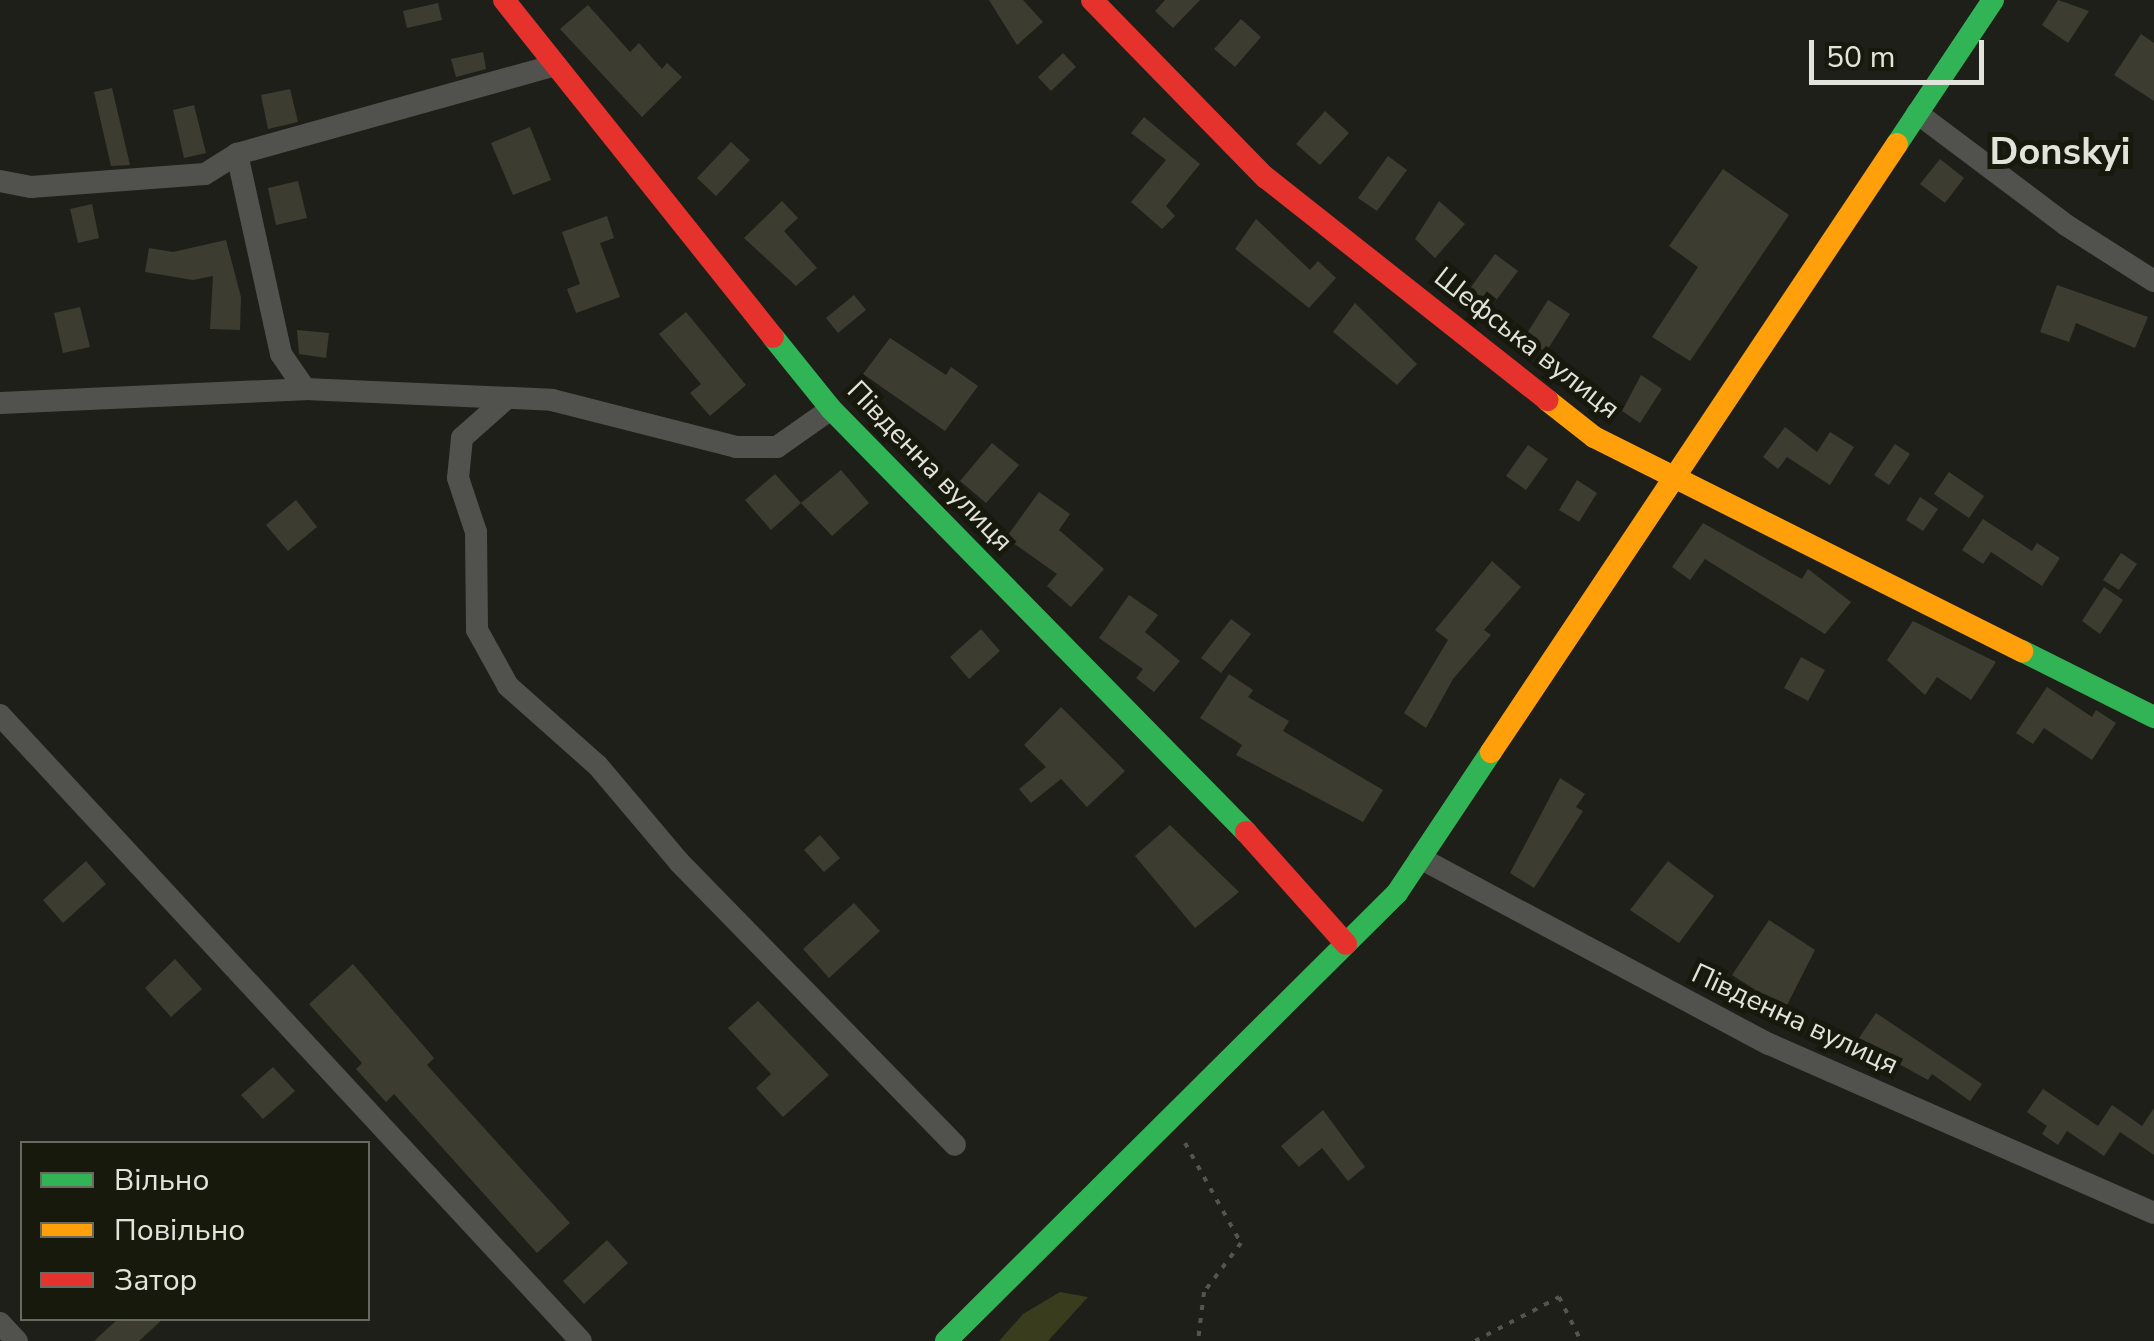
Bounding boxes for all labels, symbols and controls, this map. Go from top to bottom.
scale bar [1814,20,1989,82]
text: 50 m [1826,37,1895,78]
district label: Donskyi [1990,129,2130,175]
street label: Шефська вулиця [1428,260,1626,426]
street label: Південна вулиця [840,374,1020,558]
street label: Південна вулиця [1686,956,1904,1082]
legend [20,1141,370,1321]
text: Вільно [114,1160,209,1201]
text: Повільно [114,1210,245,1251]
text: Затор [114,1260,197,1301]

